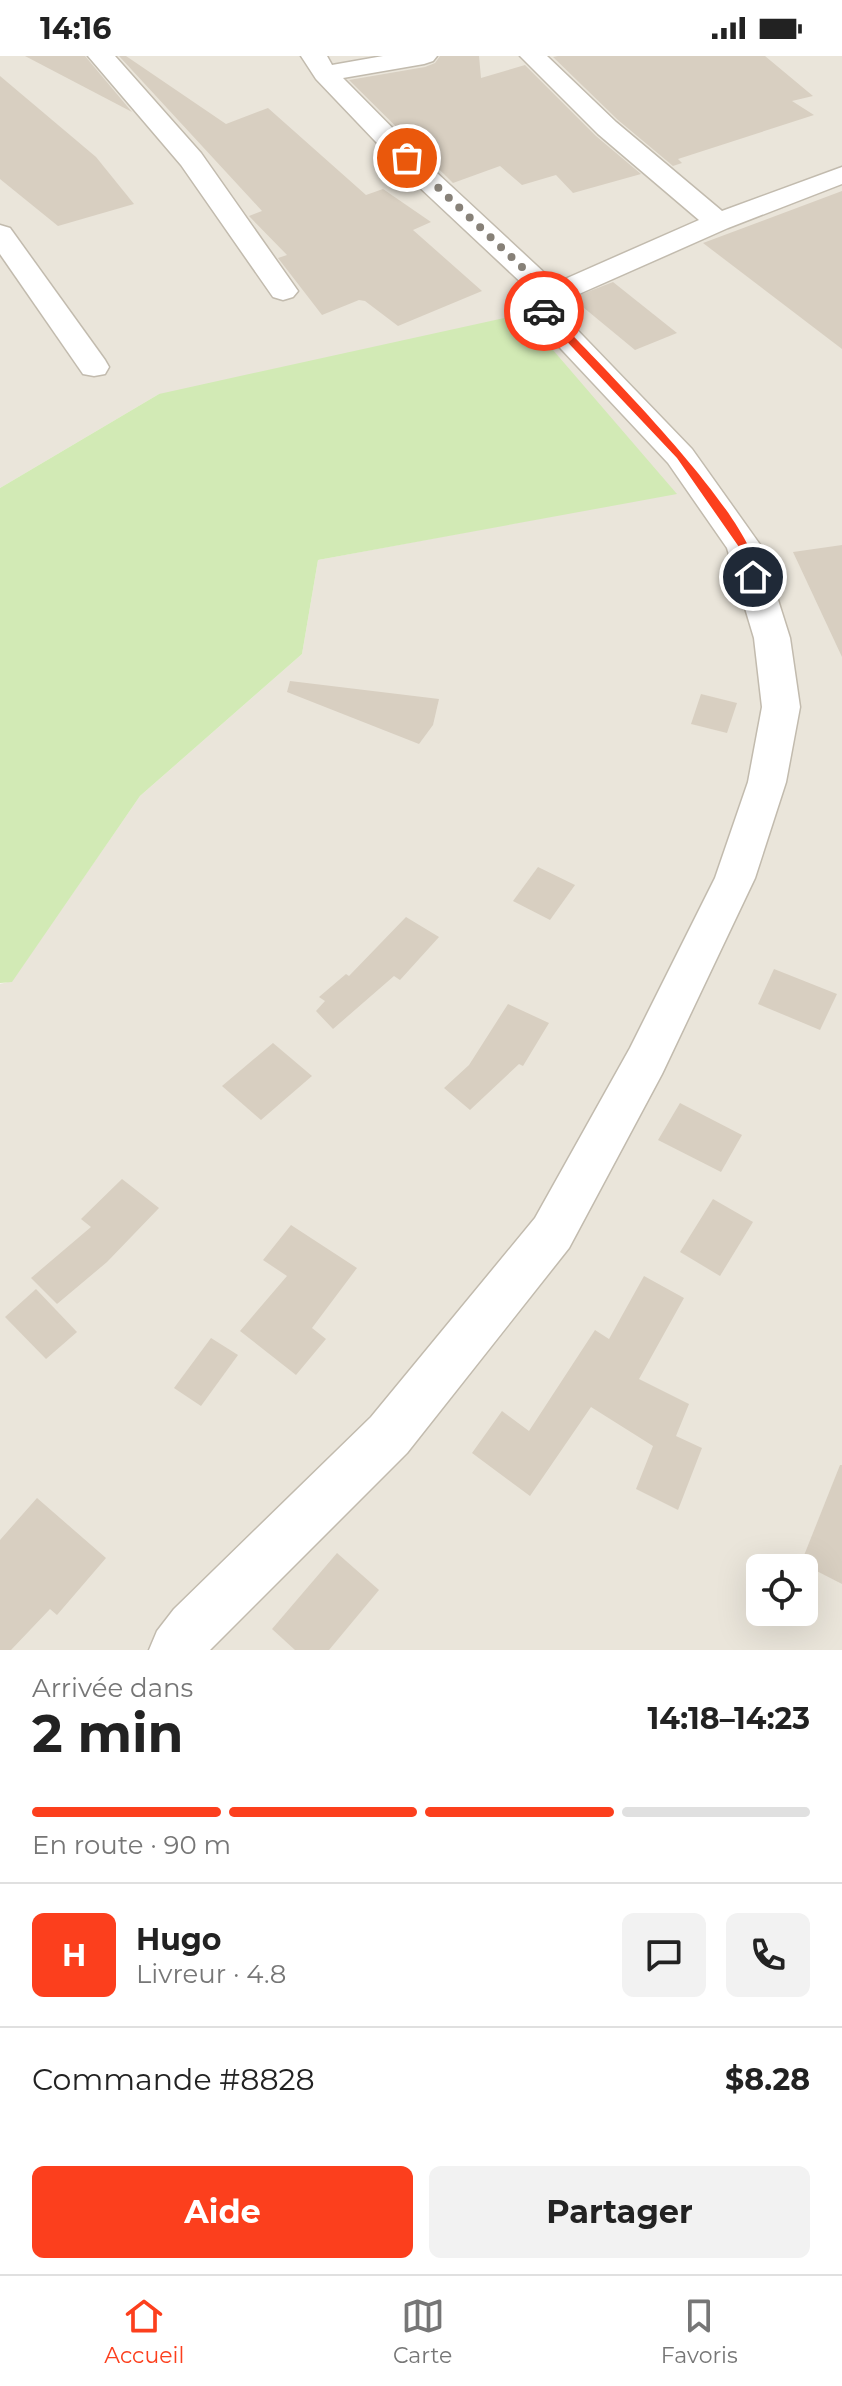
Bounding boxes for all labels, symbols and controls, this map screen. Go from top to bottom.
text: 14:16 [40,10,111,47]
pin [373,124,441,192]
icon: bag [385,136,429,180]
courier [504,271,584,351]
icon: car [522,289,566,333]
pin [719,543,787,611]
icon: home [731,555,775,599]
map controls [746,1554,818,1626]
button: locate [746,1554,818,1626]
text: Arrivée dans [32,1672,193,1704]
text: 14:18–14:23 [648,1700,810,1737]
text: 2 min [32,1702,184,1765]
text: En route · 90 m [32,1829,231,1861]
button: chat [622,1913,706,1997]
button: phone [726,1913,810,1997]
text: Hugo [136,1921,222,1958]
text: H [62,1937,86,1974]
text: Livreur · 4.8 [136,1958,286,1990]
text: Commande #8828 [32,2061,315,2098]
text: $8.28 [725,2061,810,2098]
button: Aide [32,2166,413,2258]
button: Partager [429,2166,810,2258]
tab: Accueil [104,2294,184,2369]
tab: Carte [393,2294,452,2369]
tab: Favoris [661,2294,738,2369]

